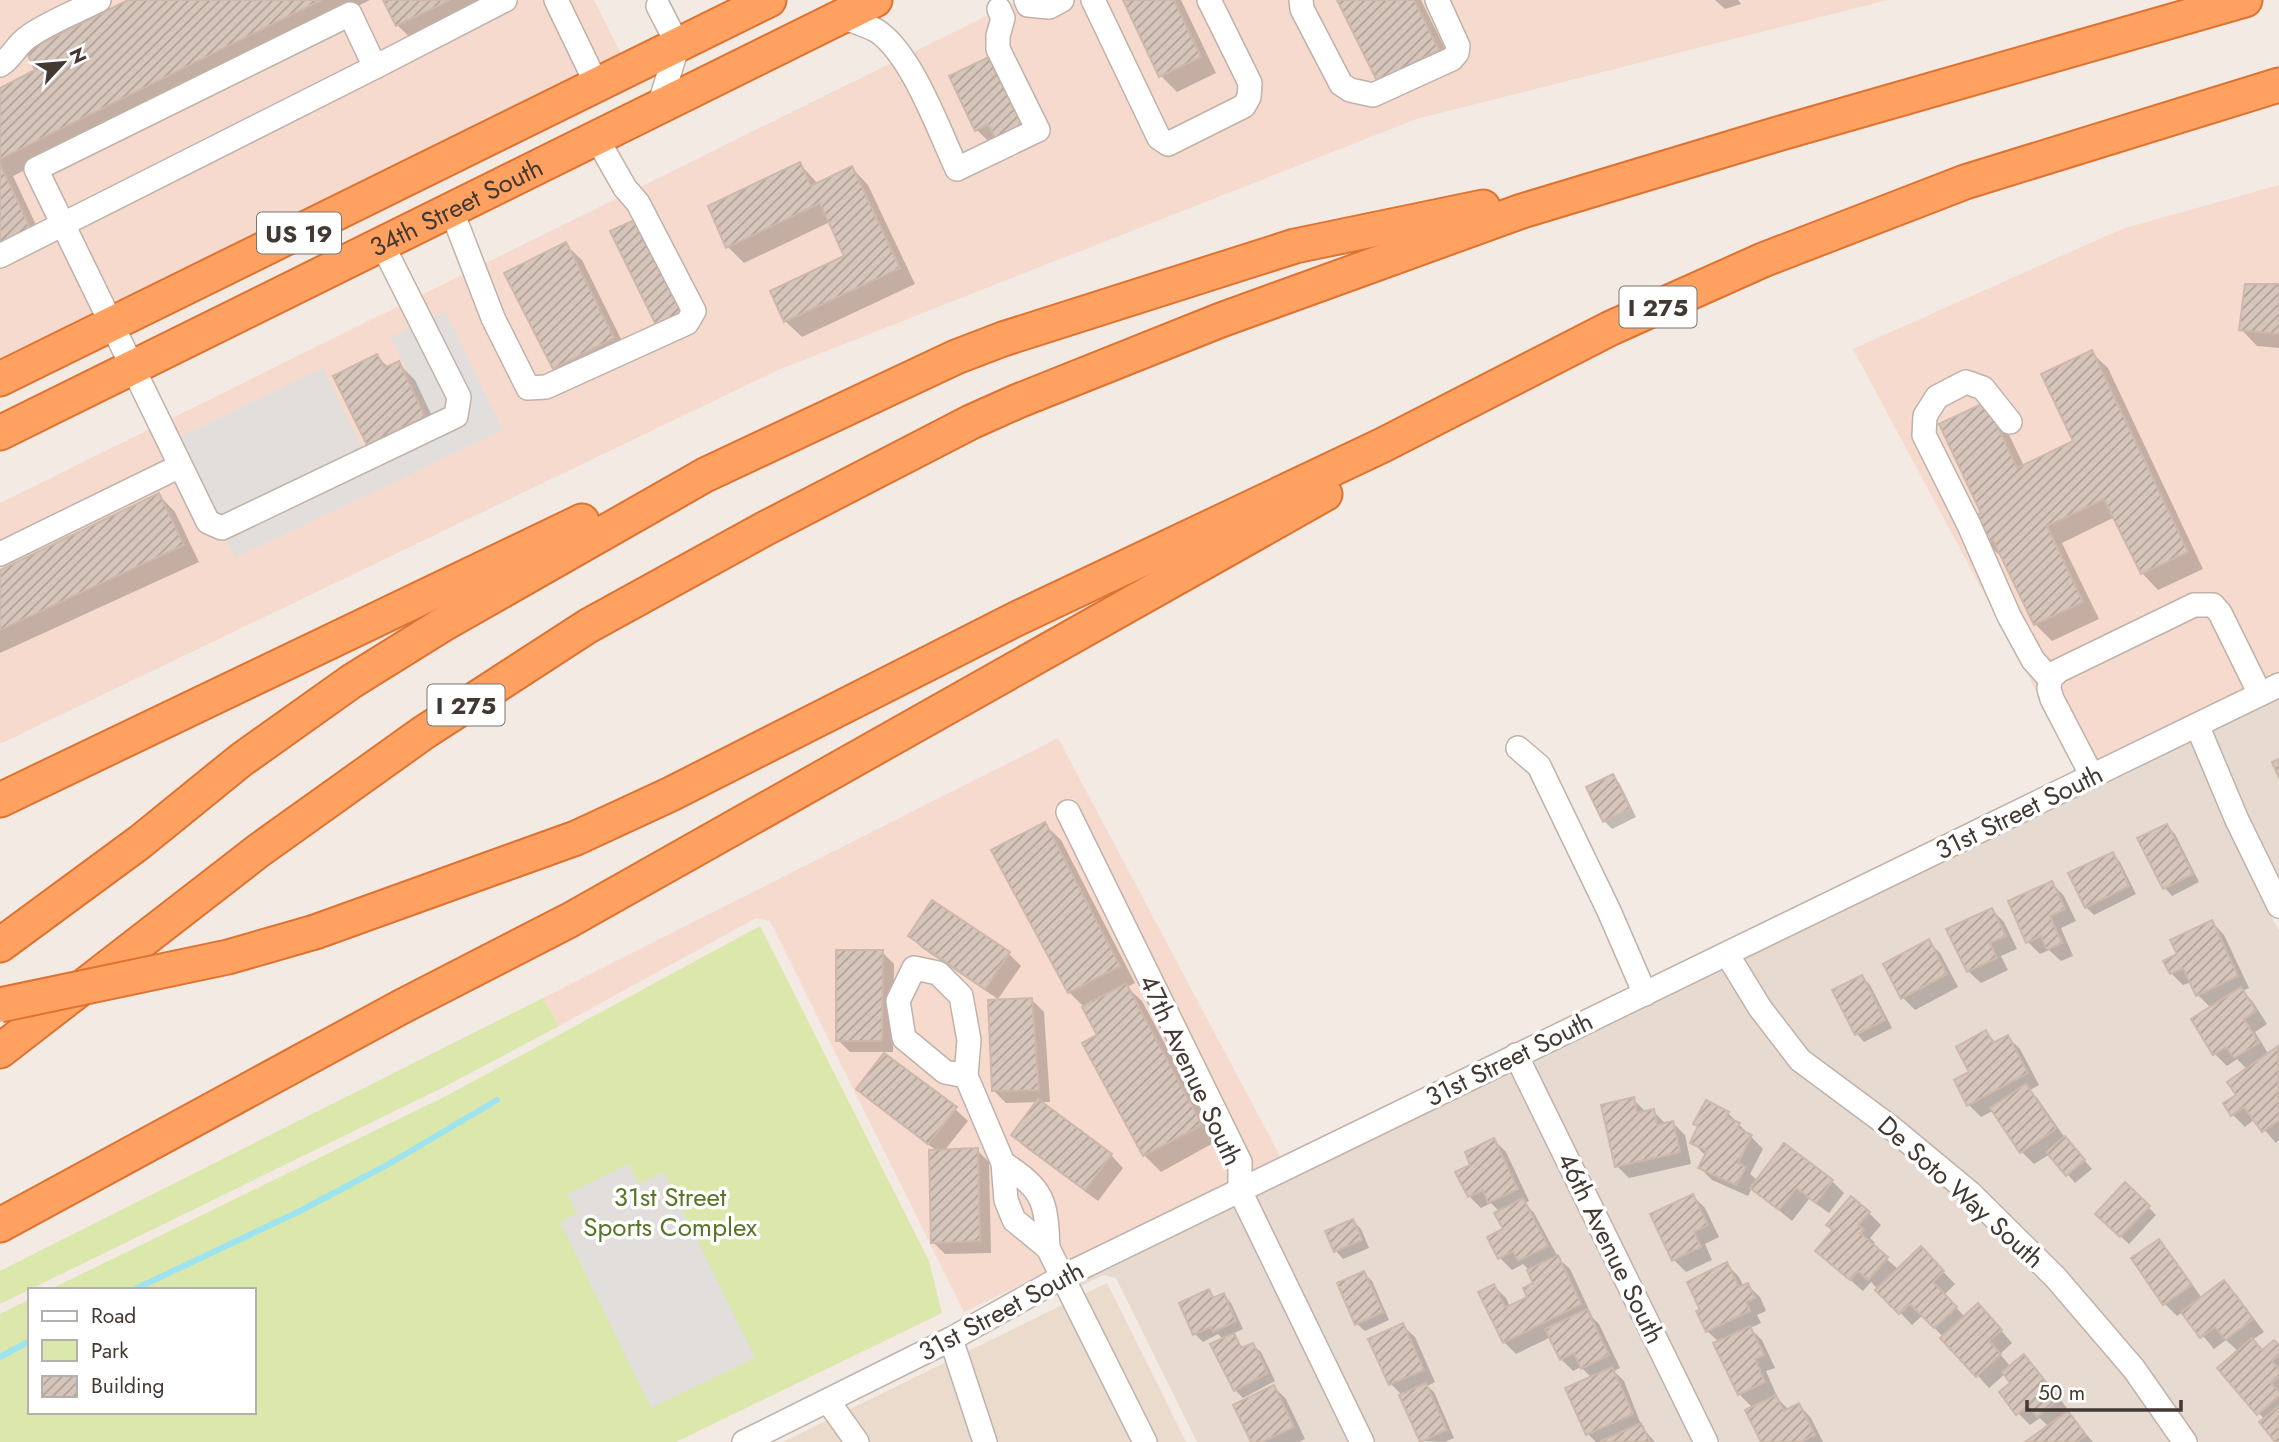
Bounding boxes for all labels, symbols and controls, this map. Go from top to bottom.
north arrow [28,28,98,98]
text: N [62,43,93,68]
street label: 34th Street South [363,148,549,266]
road number: US 19 [257,212,341,254]
road number: I 275 [1620,286,1696,328]
road number: I 275 [428,684,504,726]
street label: 31st Street South [1929,755,2109,869]
street label: 47th Avenue South [1130,968,1252,1172]
street label: 31st Street South [1419,1002,1599,1116]
street label: De Soto Way South [1869,1107,2053,1277]
street label: 46th Avenue South [1548,1146,1674,1350]
park label: 31st Street Sports Complex [583,1178,757,1246]
street label: 31st Street South [912,1251,1090,1371]
legend [28,1288,256,1414]
text: Road [91,1301,136,1331]
text: Park [91,1336,129,1366]
scale bar [2027,1368,2181,1412]
text: Building [91,1371,164,1401]
text: 50 m [2038,1378,2085,1408]

